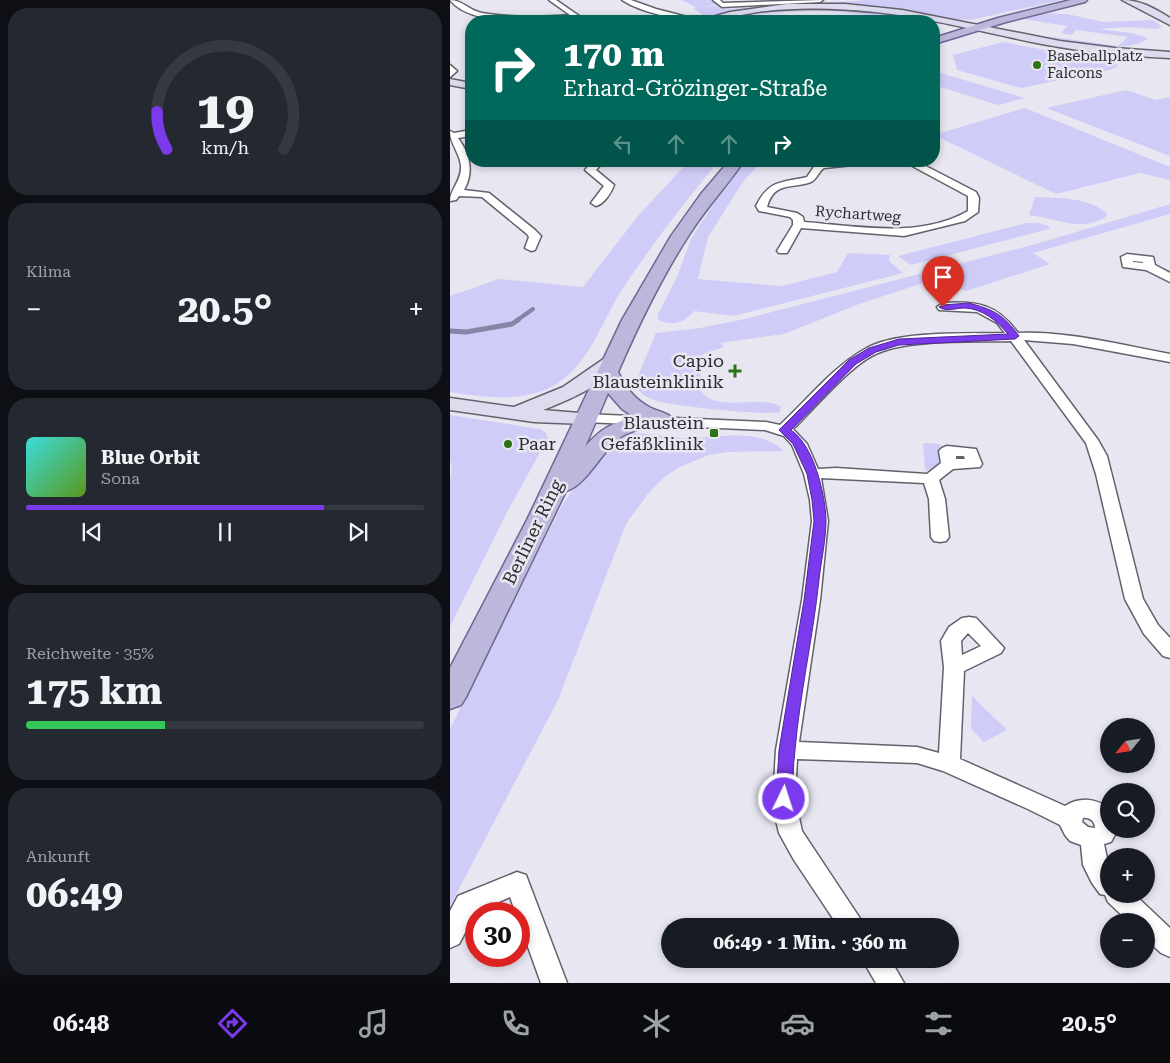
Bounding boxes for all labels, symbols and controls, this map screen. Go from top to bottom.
text: 170 m [563,34,664,75]
icon: right [480,35,545,100]
place label: Baseballplatz Falcons [1047,47,1142,82]
marker: Baseballplatz Falcons [1031,59,1043,71]
text: Erhard-Grözinger-Straße [563,76,827,101]
text: 19 [196,80,254,141]
icon: left [609,130,637,158]
icon: ahead [662,130,690,158]
icon: ahead [715,130,743,158]
icon: right [768,130,796,158]
text: km/h [201,137,249,158]
street label: Rychartweg [815,202,902,226]
pin [922,256,964,307]
text: Klima [26,262,71,281]
icon: arrive [929,263,957,291]
text: 20.5° [178,287,272,331]
text: − [26,293,42,326]
text: + [408,293,424,326]
place label: Capio Blausteinklinik [592,350,724,392]
marker: Capio Blausteinklinik [728,364,742,378]
place label: Blaustein Gefäßklinik [601,412,704,454]
marker: Blaustein Gefäßklinik [708,427,720,439]
place label: Paar [518,433,556,454]
marker: Paar [502,438,514,450]
text: Blue Orbit [101,446,200,469]
text: Sona [101,469,140,488]
street label: Berliner Ring [498,475,567,588]
icon: previous [78,518,106,546]
icon: pause [211,518,239,546]
icon: next [344,518,372,546]
text: Reichweite · 35% [26,644,154,663]
text: 175 km [26,669,162,713]
north arrow [1100,718,1155,772]
map controls [1100,718,1155,968]
position arrow [757,772,809,824]
button: search [1100,783,1155,838]
text: Ankunft [26,847,90,866]
button: + [1100,848,1155,903]
text: 06:49 [26,872,123,916]
speed limit sign: 30 [465,902,530,967]
button: − [1100,913,1155,968]
text: 06:49 · 1 Min. · 360 m [713,931,907,954]
icon: directions [215,1006,250,1041]
icon: music [356,1006,391,1041]
icon: phone [498,1006,533,1041]
icon: climate [639,1006,674,1041]
icon: car [780,1006,815,1041]
icon: filters [921,1006,956,1041]
text: 06:48 [53,1011,109,1036]
text: 20.5° [1062,1011,1117,1036]

